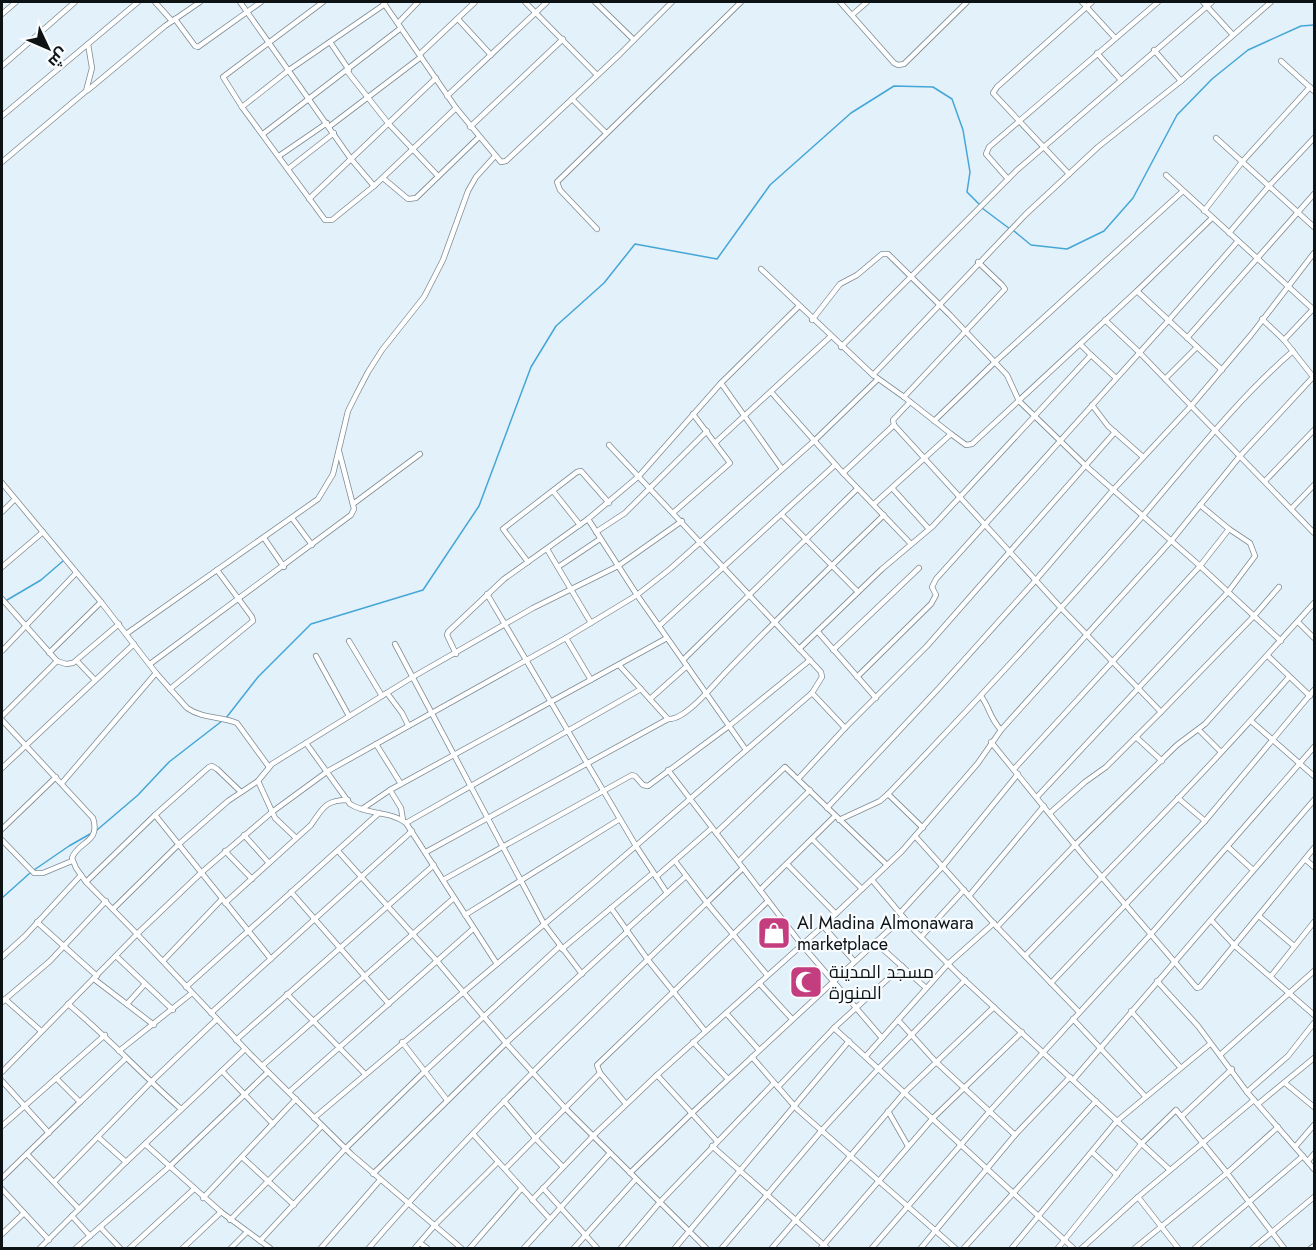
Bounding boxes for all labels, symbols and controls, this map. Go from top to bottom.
north arrow [18,18,78,78]
text: ش [43,43,74,73]
place label: Al Madina Almonawara marketplace [797,910,974,957]
shop icon: Al Madina Almonawara marketplace [756,915,792,951]
place label: مسجد المدينة المنورة [829,959,934,1006]
mosque icon: مسجد المدينة المنورة [788,964,824,1000]

